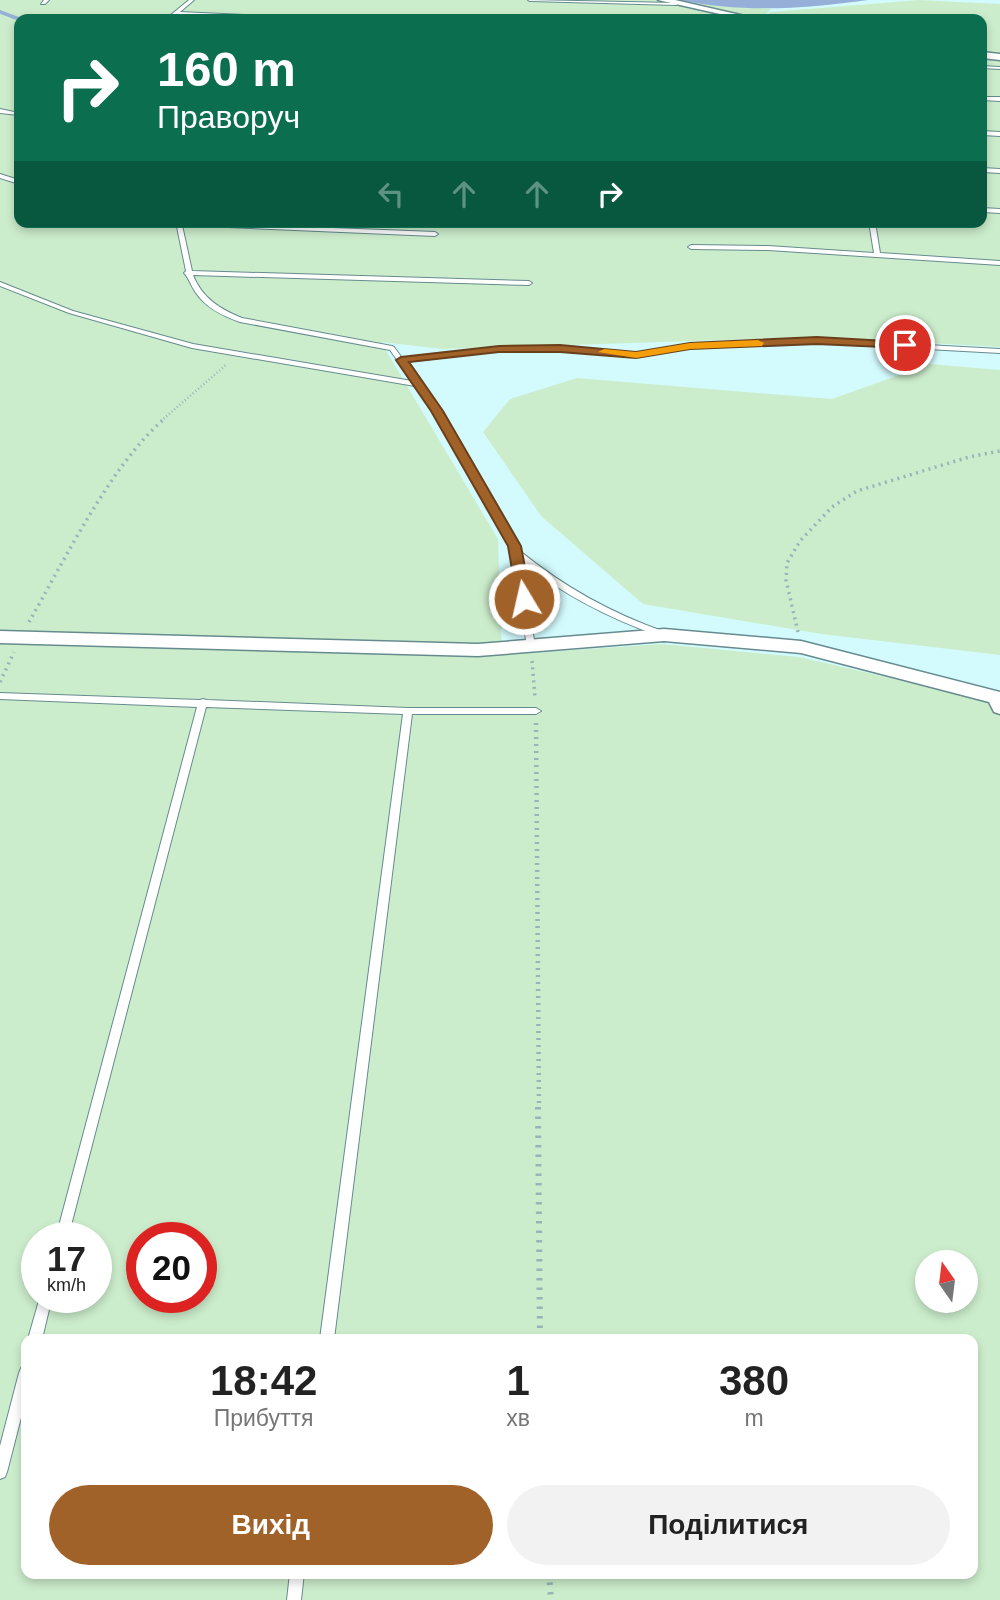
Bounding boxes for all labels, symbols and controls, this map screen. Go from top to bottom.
icon: right [42,42,133,133]
text: 160 m [157,42,296,96]
text: Праворуч [157,99,300,135]
icon: left [372,175,410,213]
icon: ahead [445,175,483,213]
icon: ahead [518,175,556,213]
icon: right [591,175,629,213]
pin [875,315,935,375]
icon: arrive [886,326,924,364]
position arrow [487,562,561,636]
speed limit sign: 20 [126,1222,217,1313]
text: 17 [47,1239,86,1278]
north arrow [915,1250,978,1312]
map controls [915,1250,978,1313]
text: km/h [47,1275,86,1295]
text: 18:42 [210,1357,317,1404]
text: 1 [506,1357,530,1404]
text: 380 [719,1357,789,1404]
text: Прибуття [214,1405,314,1431]
text: хв [506,1405,530,1431]
text: m [744,1405,764,1431]
button: Вихід [49,1485,493,1565]
button: Поділитися [507,1485,950,1565]

